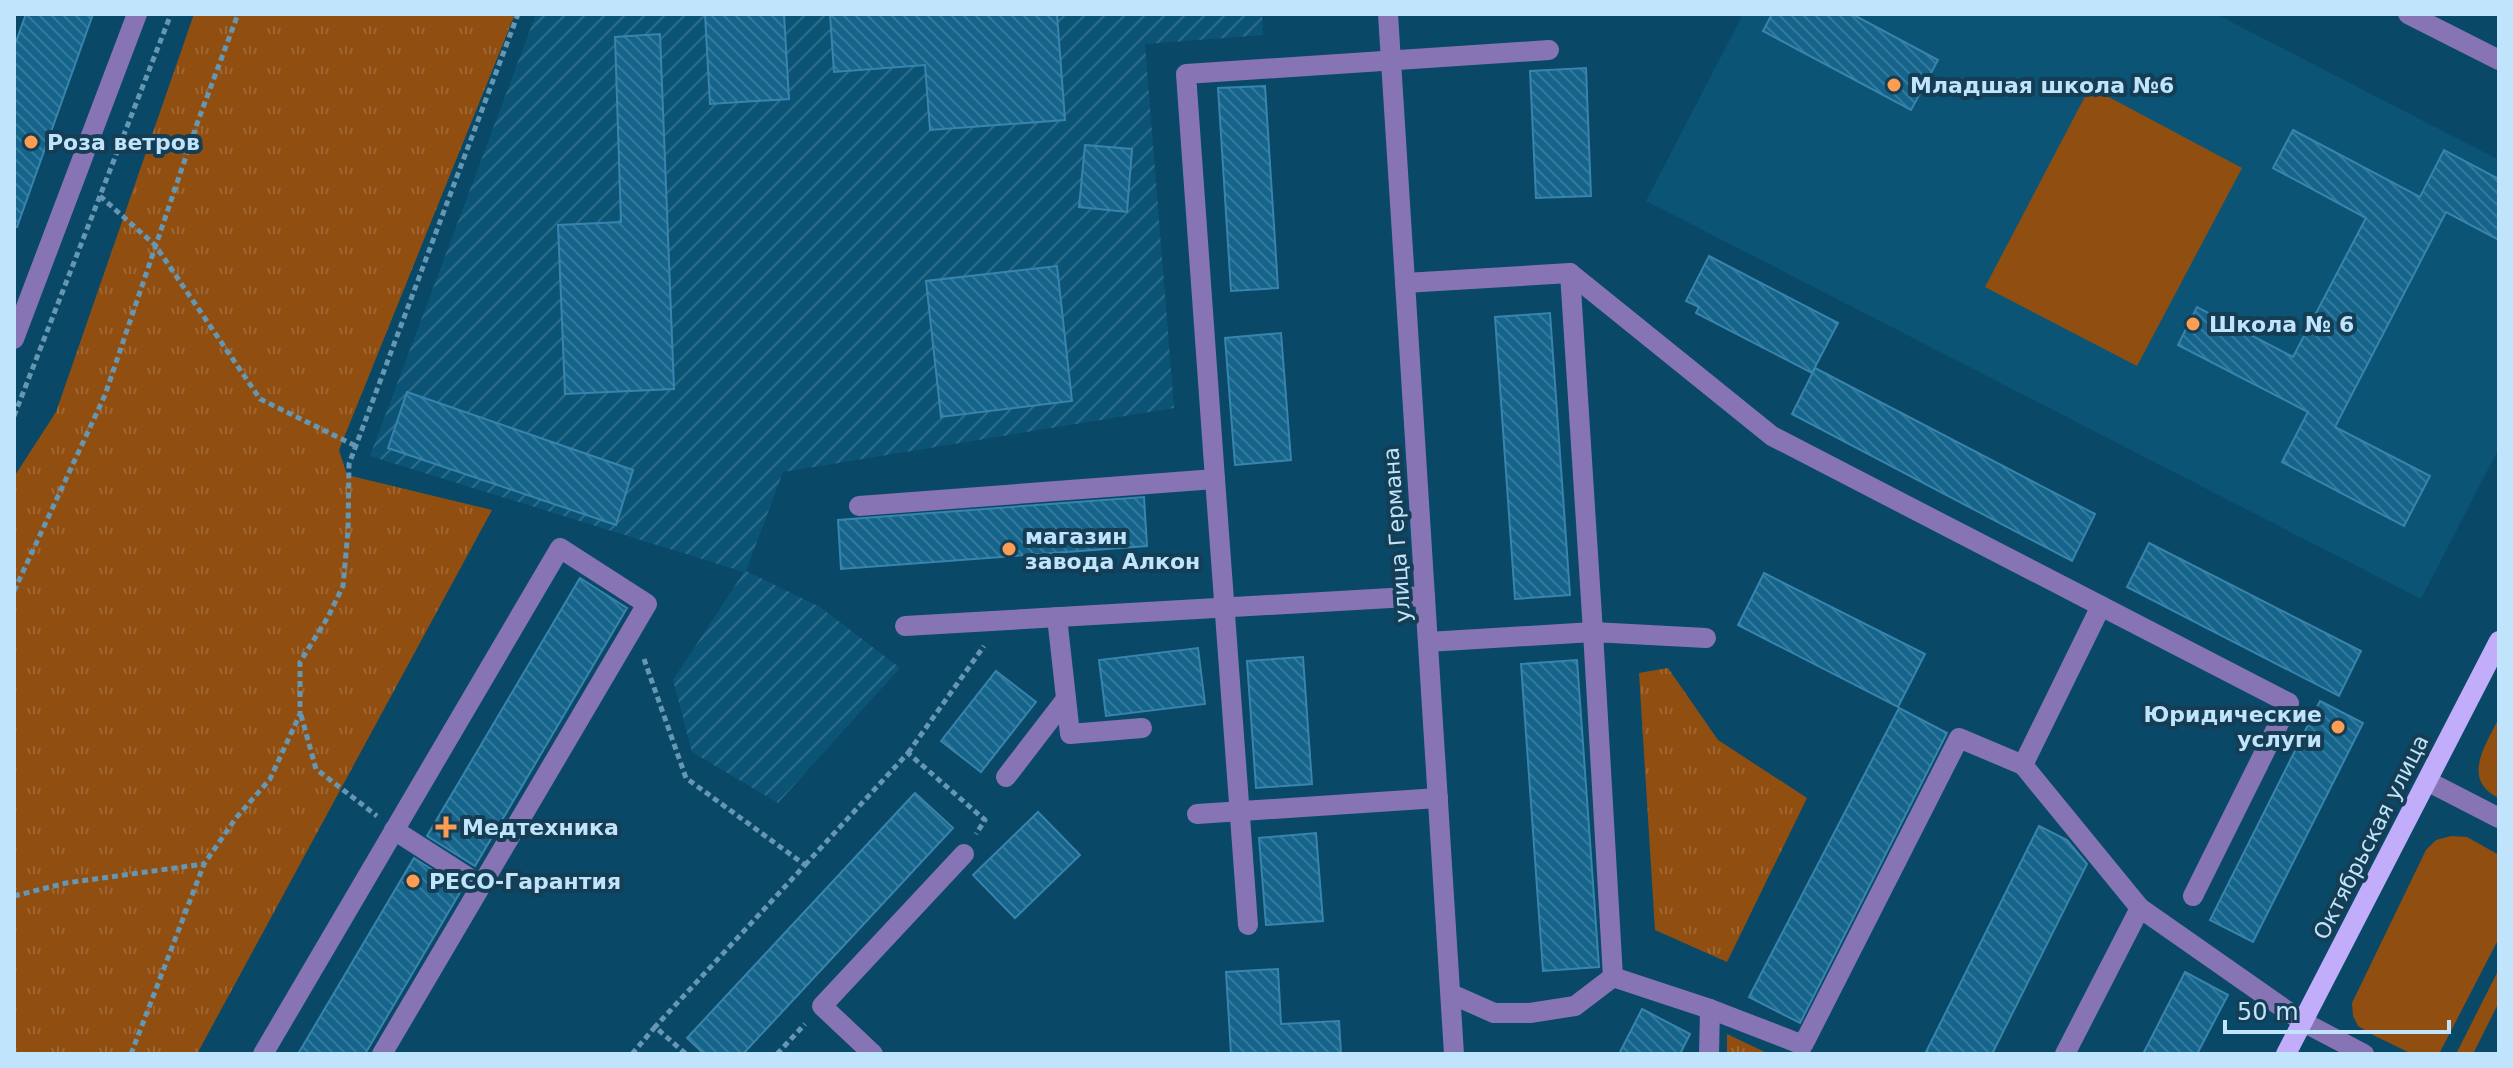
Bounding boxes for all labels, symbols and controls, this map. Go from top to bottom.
place label: Младшая школа №6 [1910,73,2174,98]
marker: Младшая школа №6 [1885,76,1903,94]
place label: Роза ветров [47,130,200,155]
marker: Роза ветров [22,133,40,151]
place label: Школа № 6 [2209,312,2354,337]
marker: Школа № 6 [2184,315,2202,333]
street label: улица Германа [1378,446,1416,624]
place label: магазин завода Алкон [1025,524,1200,574]
marker: магазин завода Алкон [1000,540,1018,558]
place label: Юридические услуги [2143,702,2322,752]
marker: Юридические услуги [2329,718,2347,736]
street label: Октябрьская улица [2309,731,2433,943]
place label: Медтехника [462,815,619,840]
marker: Медтехника [437,818,455,836]
place label: РЕСО-Гарантия [429,869,621,894]
marker: РЕСО-Гарантия [404,872,422,890]
scale bar [2225,984,2449,1034]
text: 50 m [2237,998,2299,1026]

